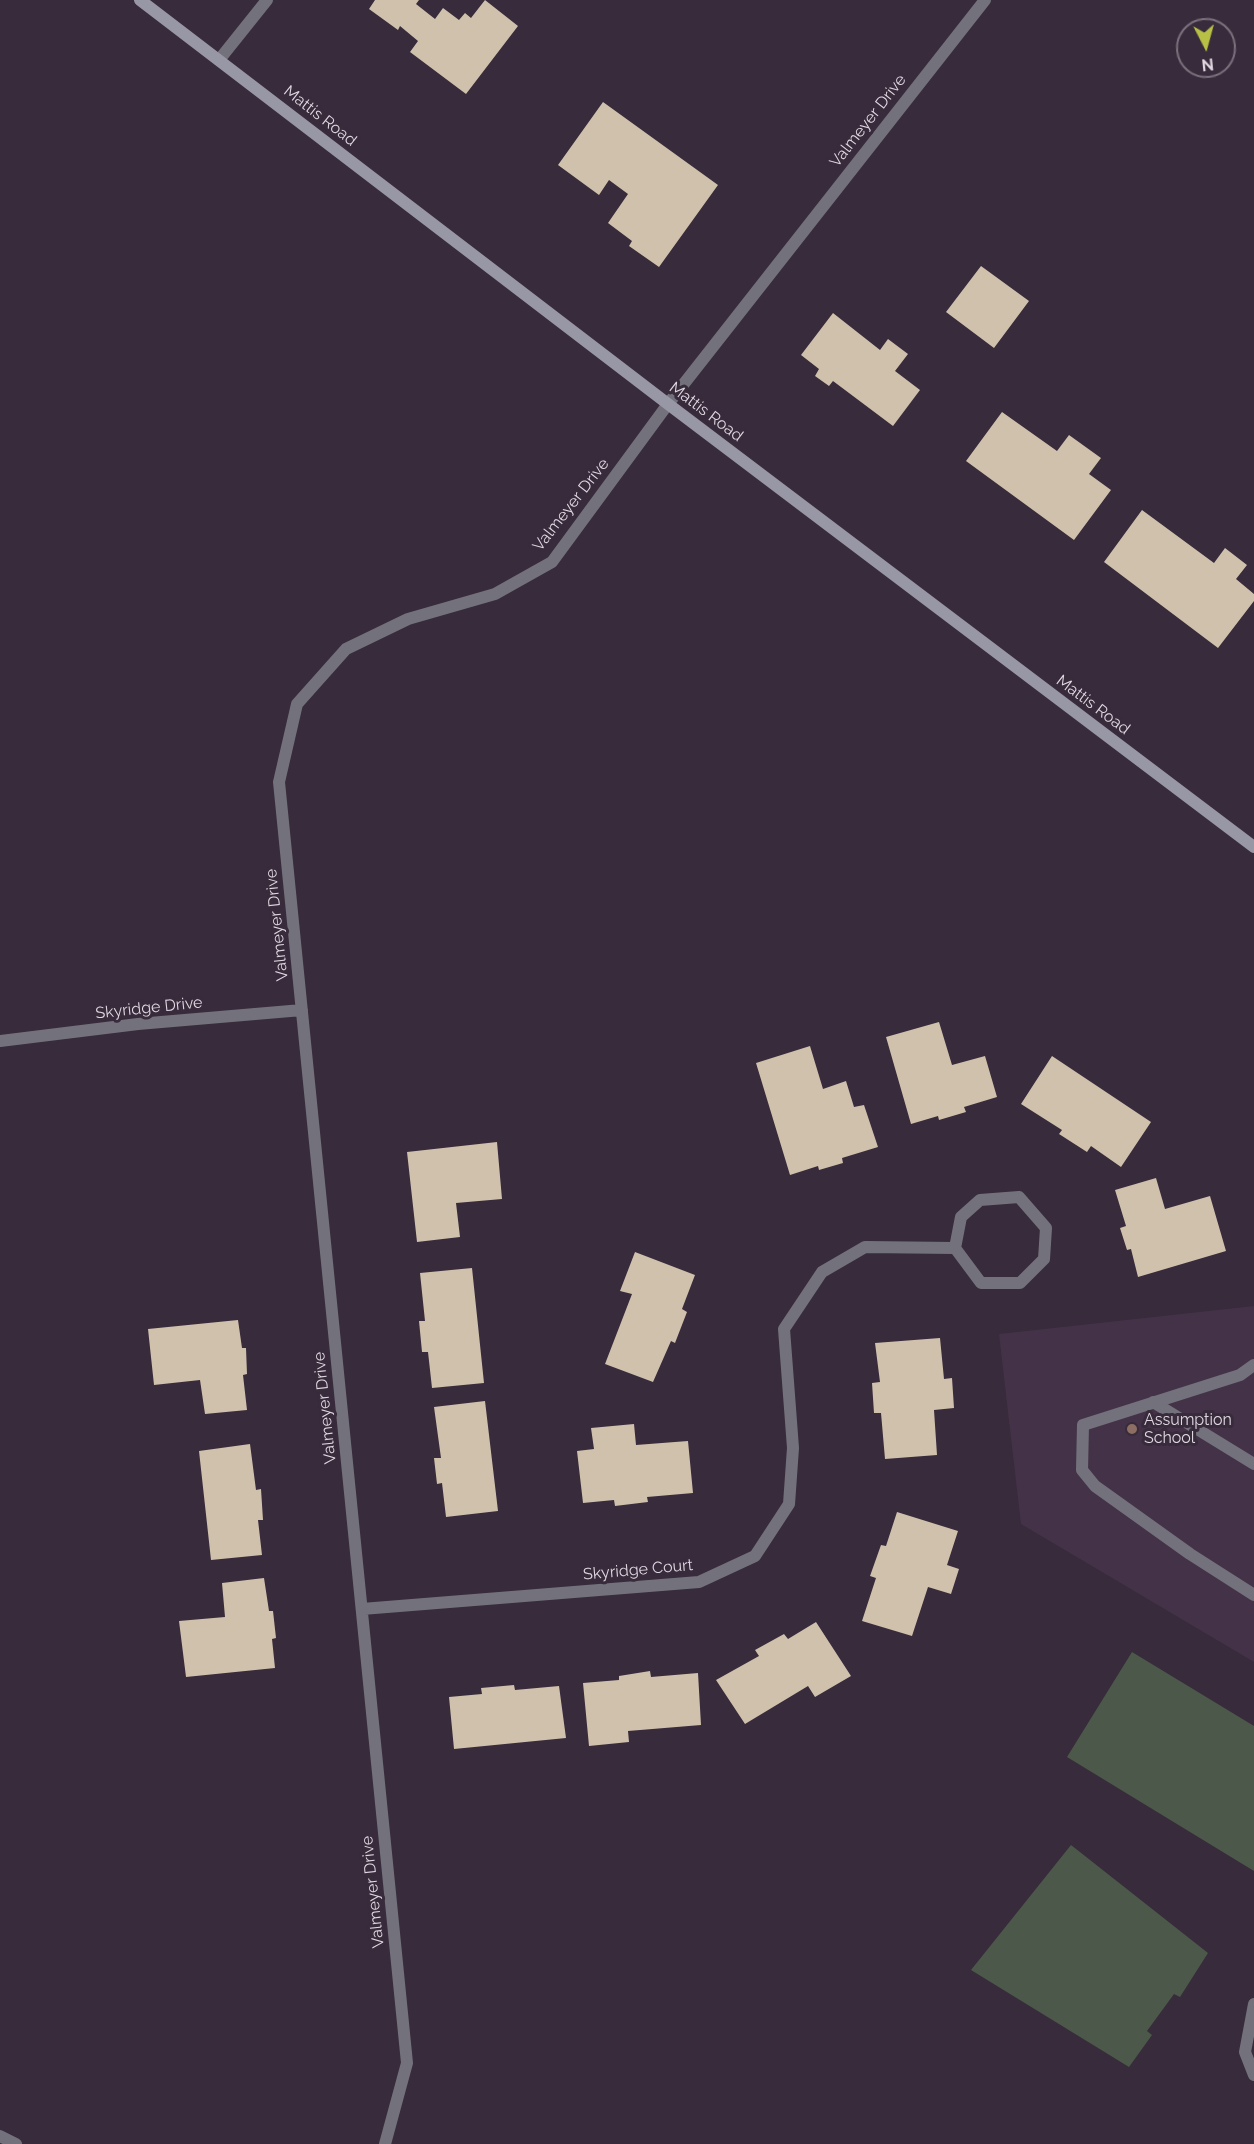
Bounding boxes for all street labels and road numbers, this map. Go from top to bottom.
street label: Valmeyer Drive [826,71,910,171]
street label: Mattis Road [280,82,360,150]
street label: Mattis Road [665,378,747,446]
street label: Valmeyer Drive [529,455,613,555]
street label: Mattis Road [1052,671,1134,739]
street label: Valmeyer Drive [262,868,292,982]
street label: Skyridge Drive [95,993,203,1023]
street label: Valmeyer Drive [310,1351,340,1465]
street label: Skyridge Court [582,1556,694,1584]
street label: Valmeyer Drive [358,1835,388,1949]

